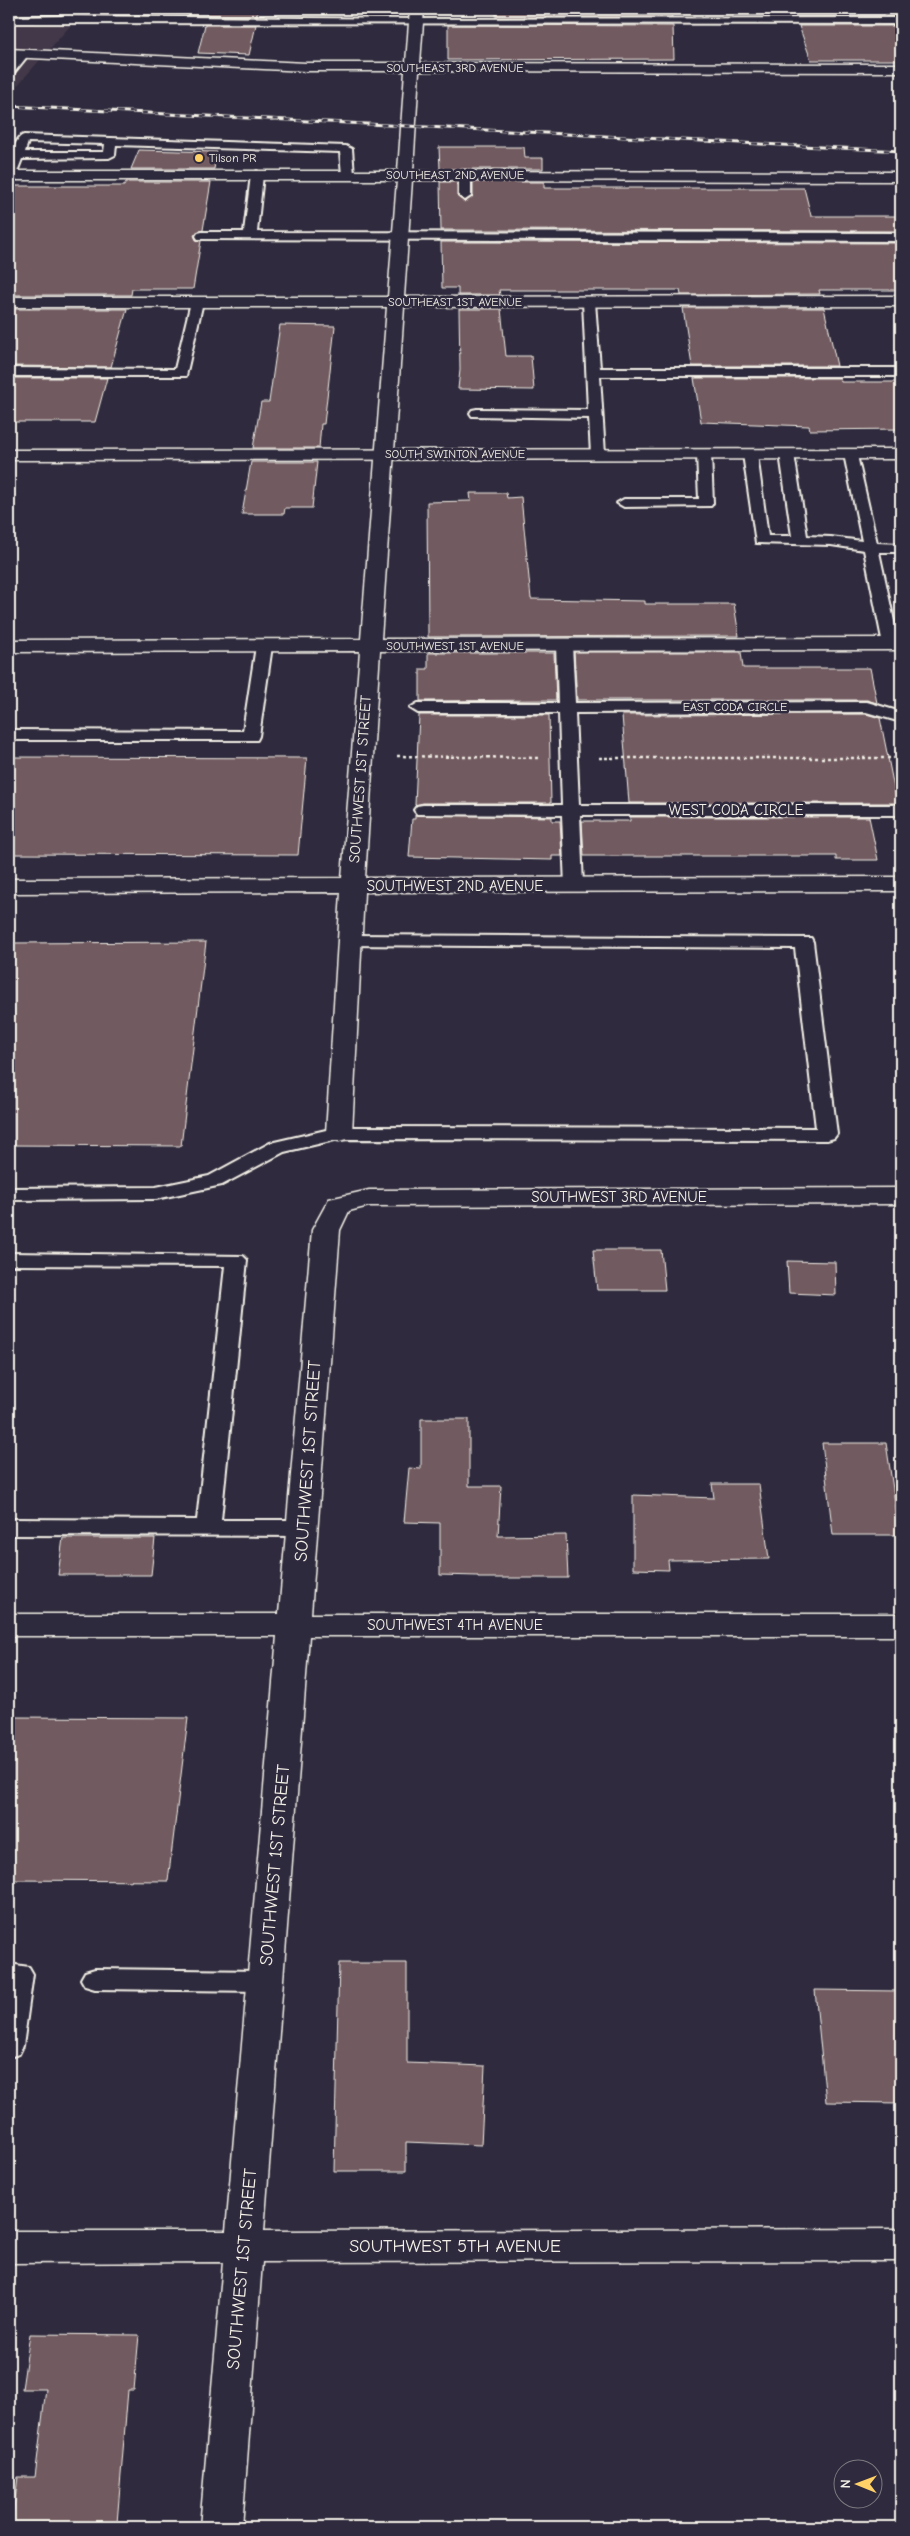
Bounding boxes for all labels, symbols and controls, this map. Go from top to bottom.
street label: SOUTHEAST 3RD AVENUE [386,61,524,75]
place label: Tilson PR [209,151,256,165]
marker: Tilson PR [193,152,205,164]
street label: SOUTHEAST 2ND AVENUE [386,168,524,182]
street label: SOUTHEAST 1ST AVENUE [388,295,522,309]
street label: SOUTH SWINTON AVENUE [385,447,525,461]
street label: SOUTHWEST 1ST AVENUE [386,639,524,653]
street label: SOUTHWEST 1ST STREET [345,694,375,864]
street label: EAST CODA CIRCLE [683,700,787,714]
street label: WEST CODA CIRCLE [669,801,803,819]
street label: SOUTHWEST 2ND AVENUE [367,877,543,895]
street label: SOUTHWEST 3RD AVENUE [531,1188,707,1206]
street label: SOUTHWEST 1ST STREET [290,1359,326,1562]
street label: SOUTHWEST 4TH AVENUE [367,1616,543,1634]
street label: SOUTHWEST 1ST STREET [256,1763,294,1966]
street label: SOUTHWEST 1ST STREET [223,2167,261,2370]
street label: SOUTHWEST 5TH AVENUE [349,2236,561,2257]
north arrow [832,2458,882,2508]
text: N [837,2479,854,2488]

